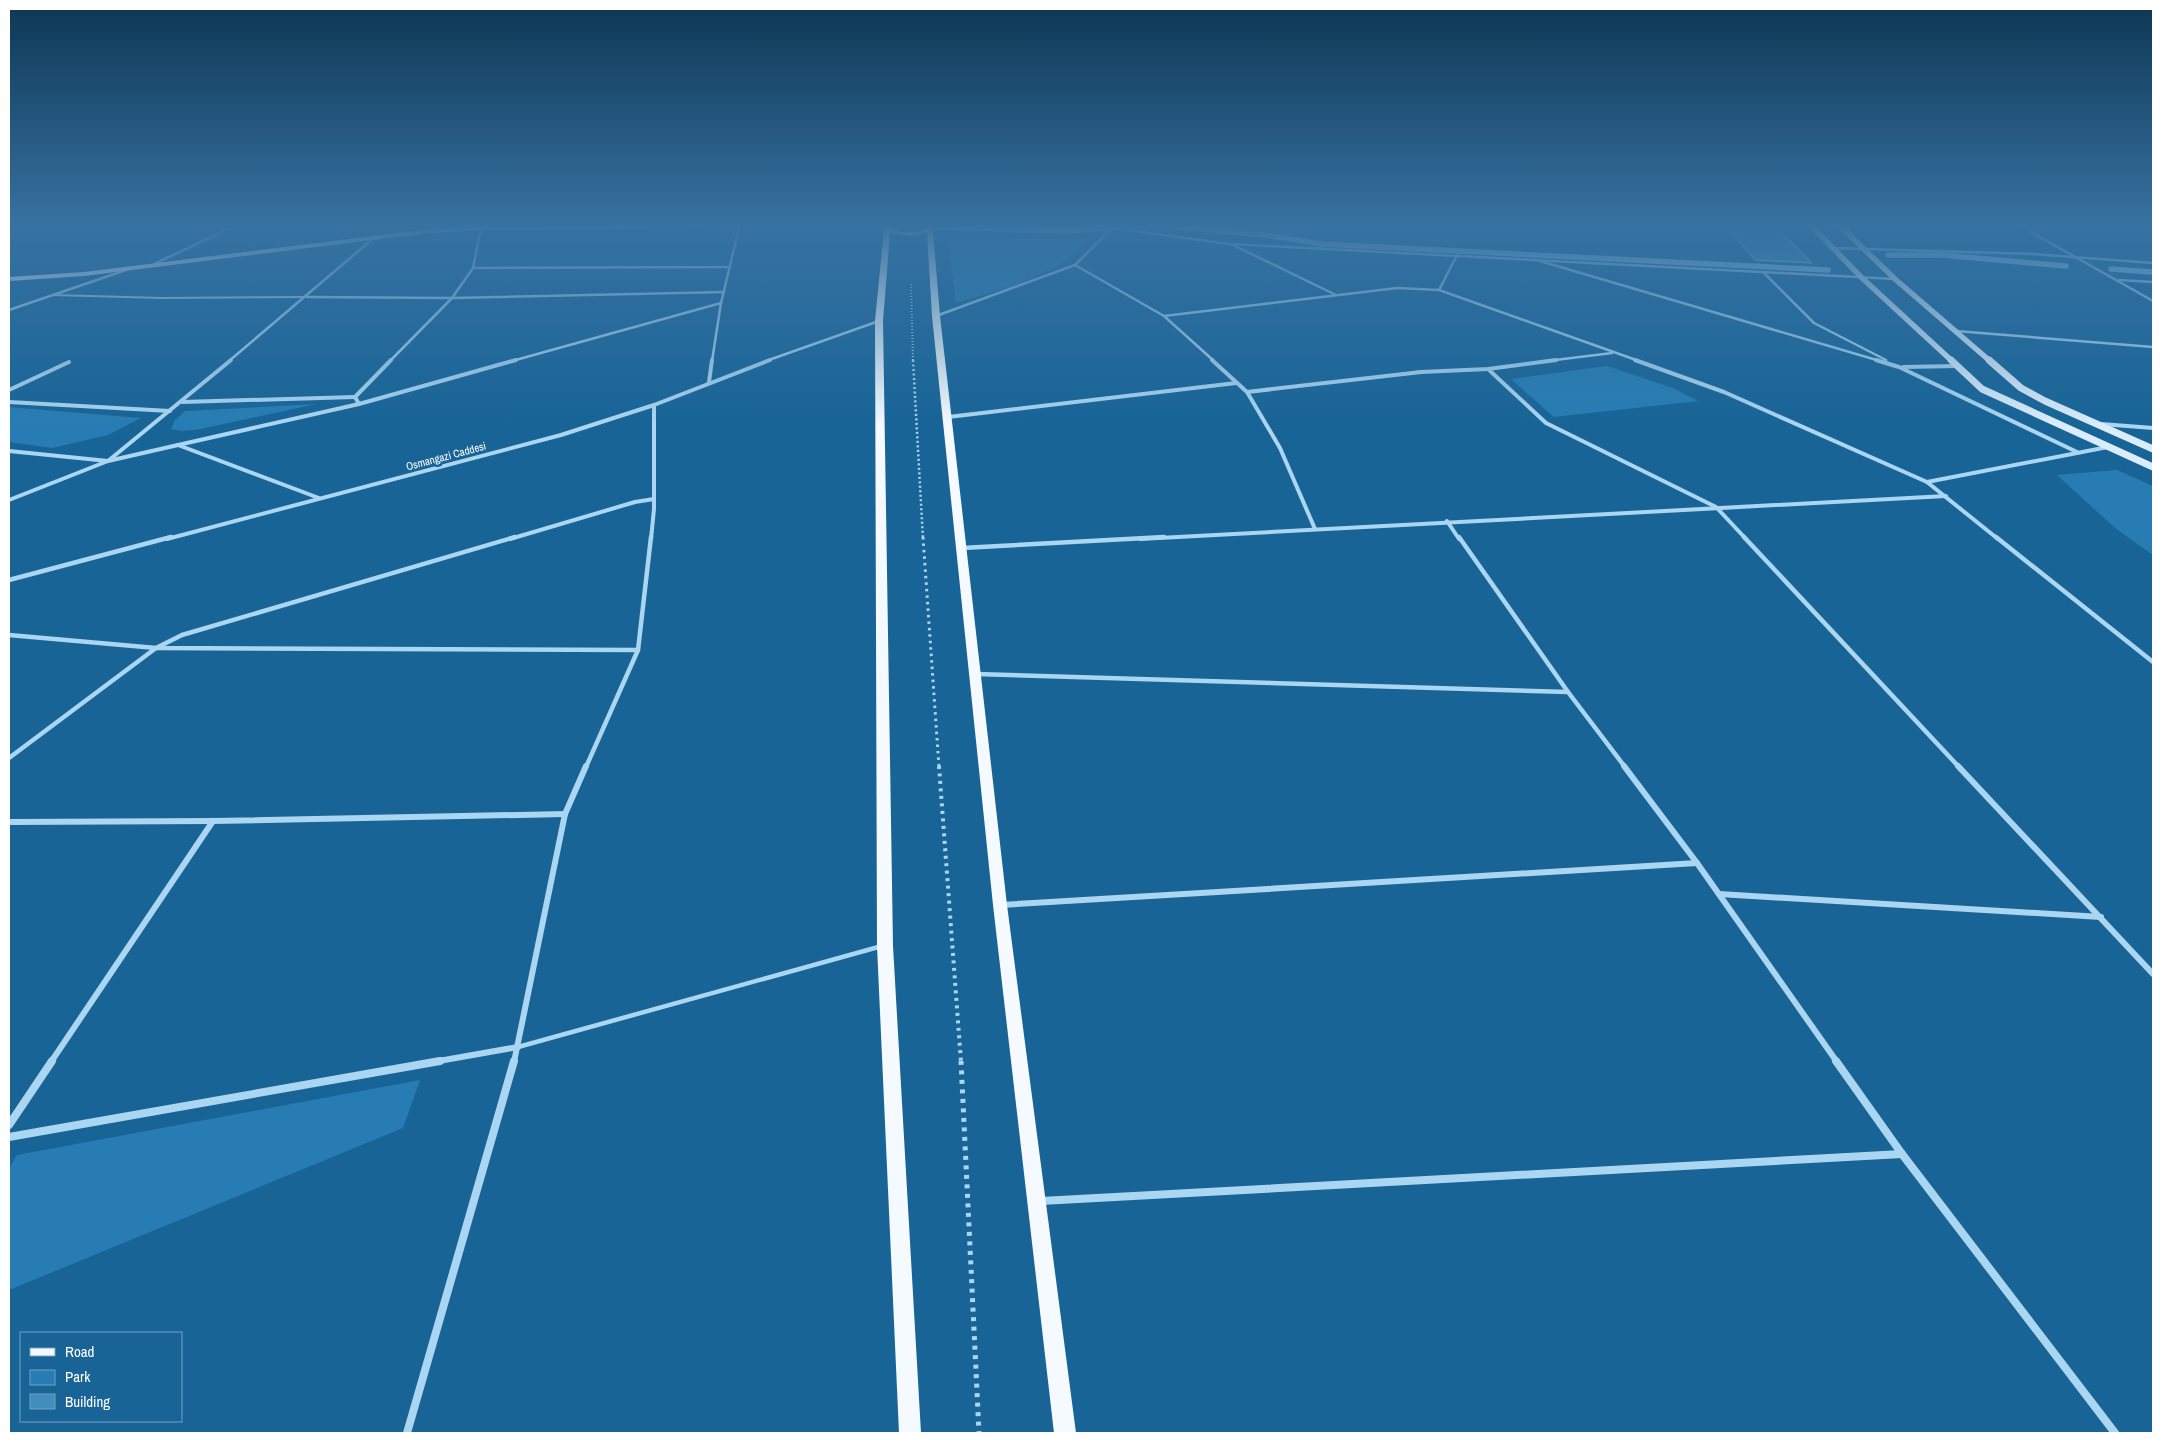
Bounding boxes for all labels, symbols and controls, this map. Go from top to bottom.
street label: Osmangazi Caddesi [404,439,488,473]
legend [20,1332,182,1422]
text: Road [65,1341,94,1362]
text: Park [65,1366,91,1387]
text: Building [65,1391,110,1412]

